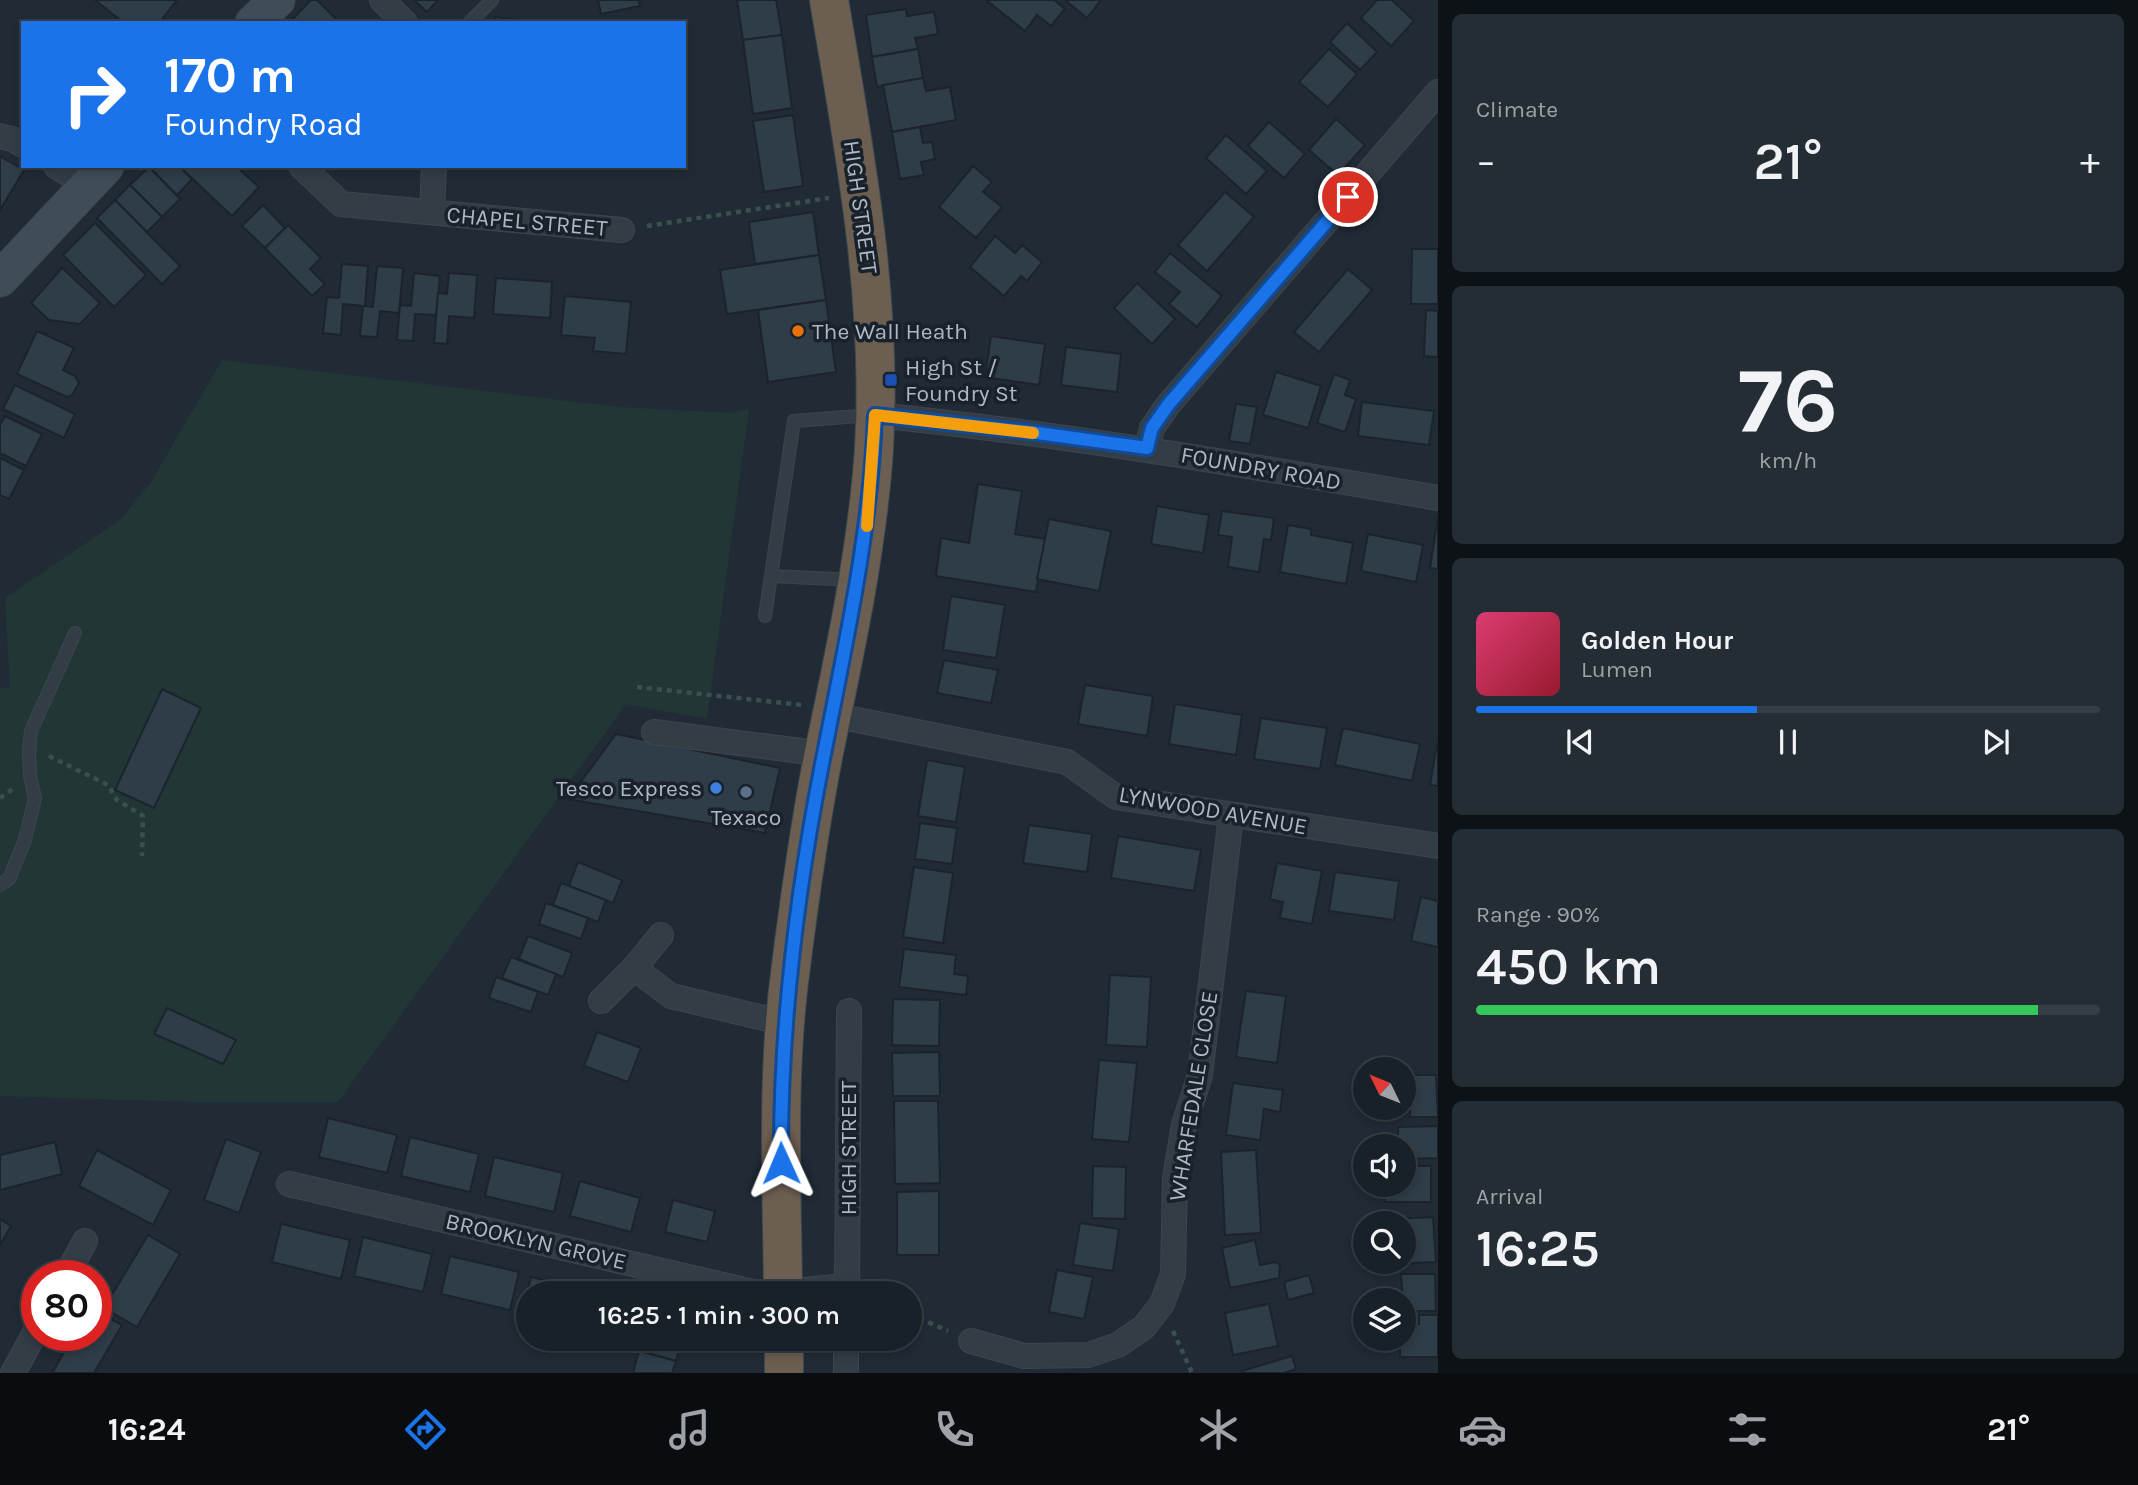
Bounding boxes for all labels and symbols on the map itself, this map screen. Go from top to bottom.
street label: HIGH STREET [838,139,883,276]
pin [1318,167,1378,227]
street label: CHAPEL STREET [445,201,609,242]
place label: The Wall Heath [812,318,968,345]
marker: The Wall Heath [790,323,806,339]
place label: High St / Foundry St [905,354,1018,407]
marker: High St / Foundry St [883,372,899,388]
street label: FOUNDRY ROAD [1179,441,1343,496]
place label: Tesco Express [556,775,702,802]
marker: Tesco Express [708,780,724,796]
street label: LYNWOOD AVENUE [1117,781,1309,840]
marker: Texaco [738,784,754,800]
place label: Texaco [711,804,781,831]
street label: WHARFEDALE CLOSE [1164,989,1223,1203]
north arrow [1353,1057,1416,1120]
street label: HIGH STREET [835,1080,862,1215]
position arrow [744,1126,818,1200]
street label: BROOKLYN GROVE [443,1208,629,1275]
speed limit sign: 80 [21,1260,112,1351]

